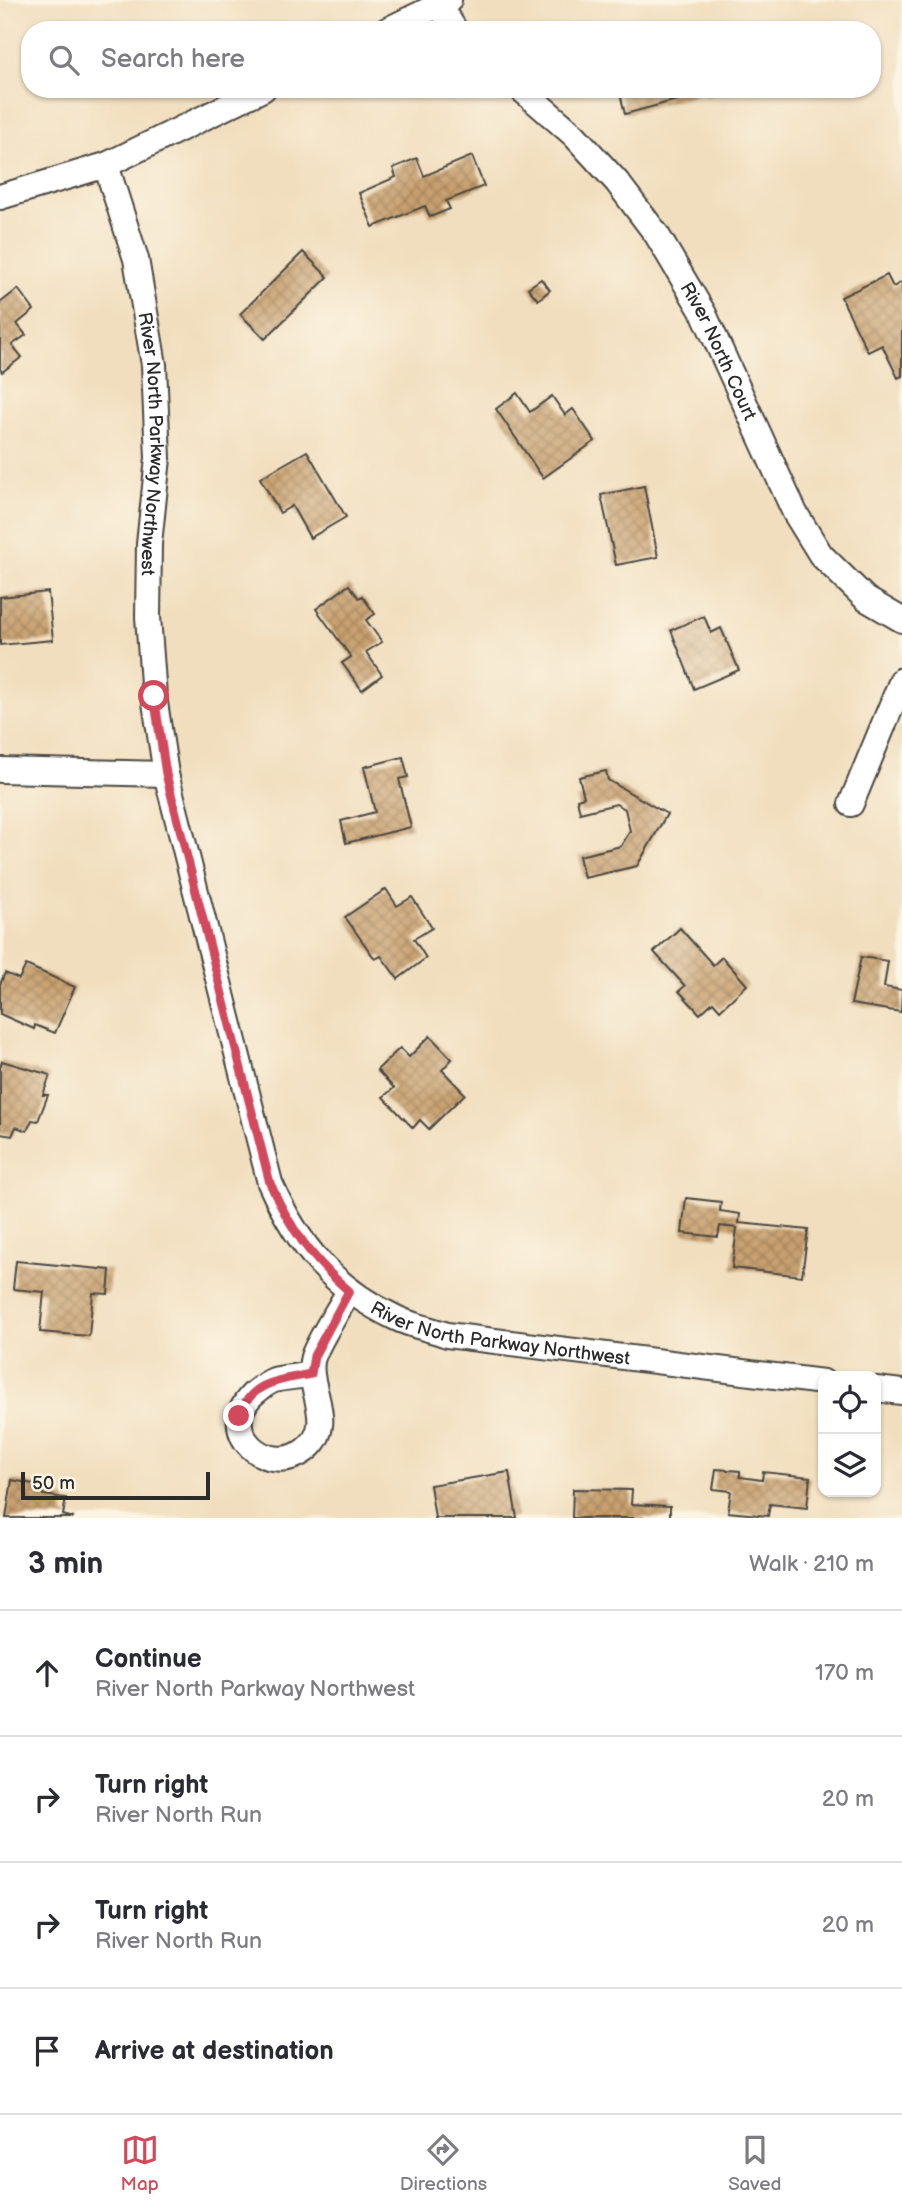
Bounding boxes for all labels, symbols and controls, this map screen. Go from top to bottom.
search box [21,21,881,98]
icon: search [45,41,83,79]
text: Search here [101,44,245,75]
street label: River North Court [675,278,761,424]
street label: River North Parkway Northwest [132,311,169,576]
route start [138,680,169,711]
street label: River North Parkway Northwest [366,1297,632,1371]
map controls [818,1371,881,1497]
button: locate [818,1371,881,1434]
route end [223,1400,254,1431]
button: layers [818,1434,881,1497]
scale bar [21,1469,210,1501]
text: 50 m [32,1472,75,1495]
text: 3 min [28,1546,103,1582]
text: Walk · 210 m [749,1550,874,1578]
text: Continue [95,1644,202,1675]
icon: ahead [28,1654,66,1692]
text: 170 m [815,1659,874,1687]
text: River North Parkway Northwest [95,1675,415,1703]
text: Turn right [95,1770,208,1801]
icon: right [28,1780,66,1818]
text: 20 m [822,1785,874,1813]
text: River North Run [95,1801,262,1829]
text: Turn right [95,1896,208,1927]
icon: right [28,1906,66,1944]
text: 20 m [822,1911,874,1939]
text: River North Run [95,1927,262,1955]
icon: arrive [28,2032,66,2070]
text: Arrive at destination [95,2036,334,2067]
tab: Map [121,2131,159,2196]
tab: Directions [400,2131,487,2196]
tab: Saved [728,2131,781,2196]

